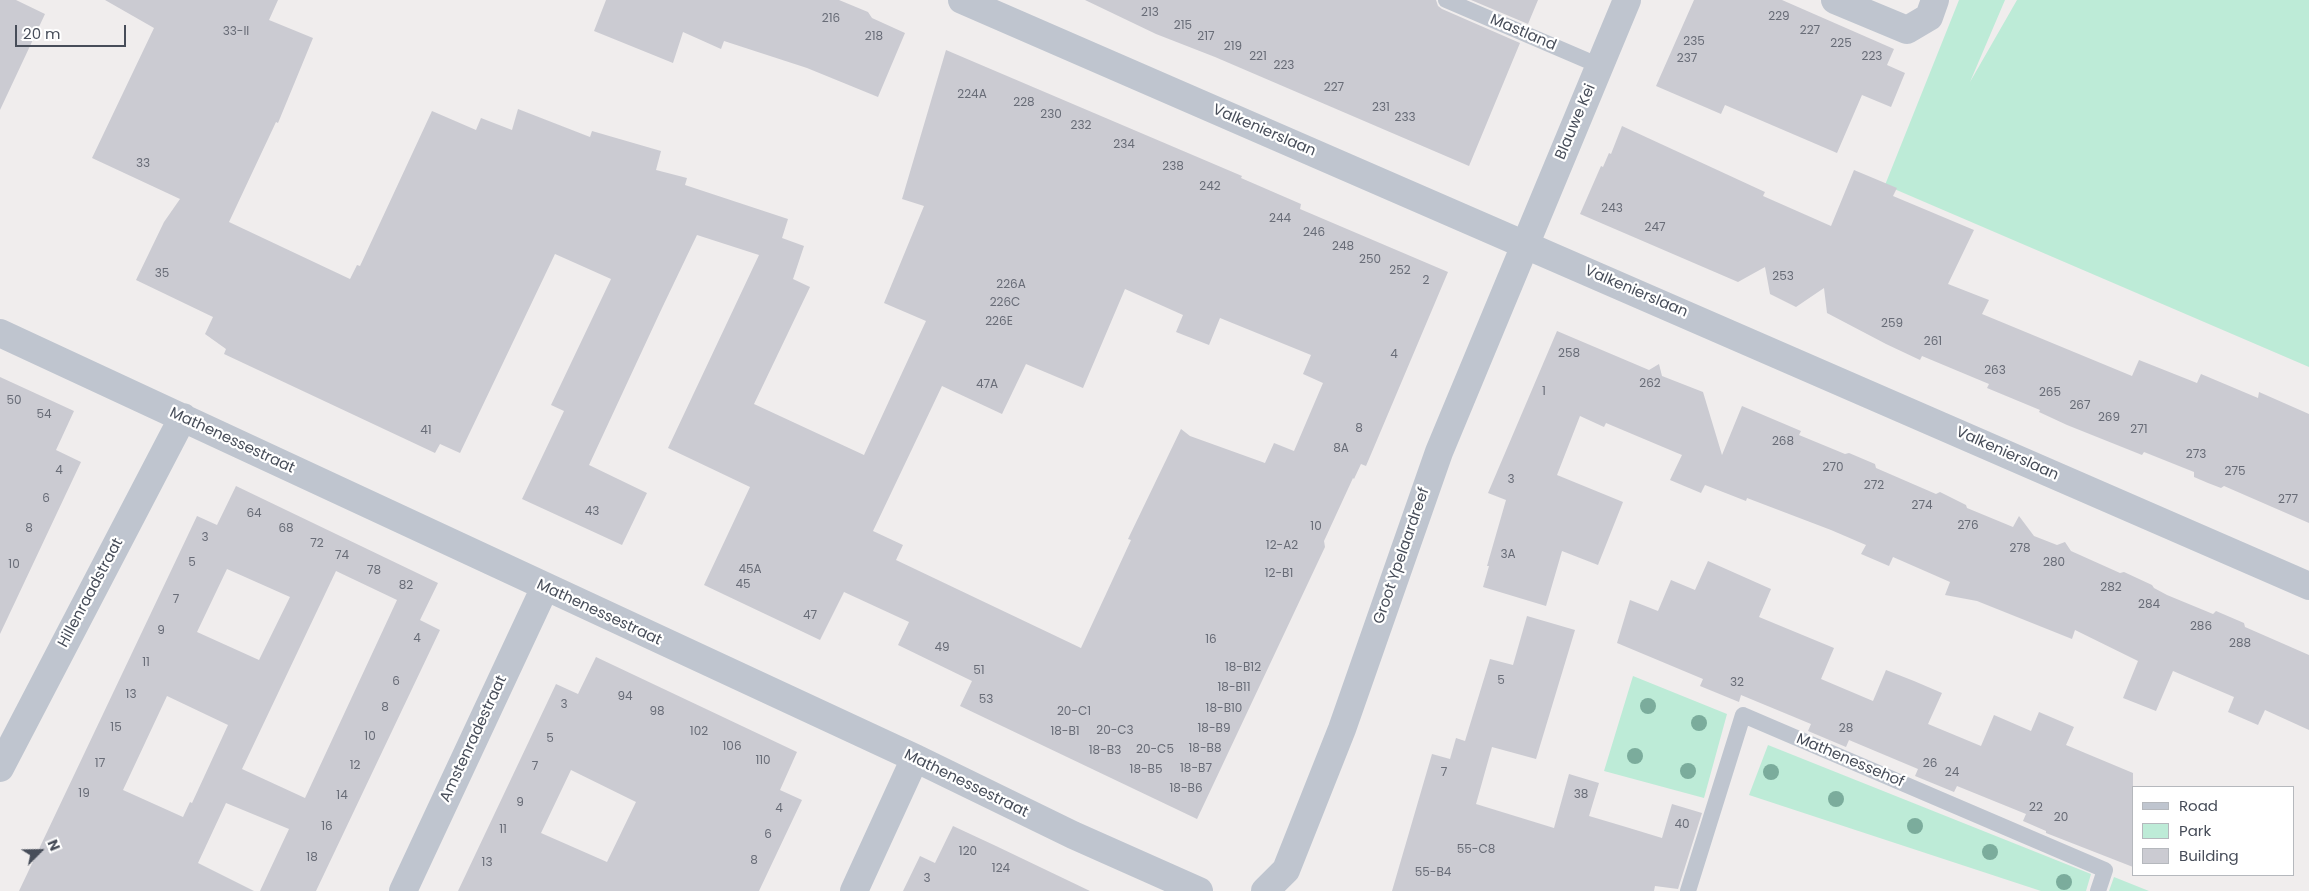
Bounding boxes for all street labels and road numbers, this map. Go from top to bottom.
street label: Mastland [1487,11,1559,55]
street label: Blauwe Kei [1552,82,1600,162]
street label: Valkenierslaan [1210,101,1318,161]
street label: Valkenierslaan [1582,262,1690,322]
street label: Mathenessestraat [167,404,297,478]
street label: Valkenierslaan [1953,423,2061,485]
street label: Groot Ypelaardreef [1370,485,1434,627]
street label: Hillenraadstraat [55,535,127,651]
street label: Mathenessestraat [534,576,664,650]
street label: Amstenradestraat [437,673,511,805]
street label: Mathenessehof [1793,730,1907,792]
street label: Mathenessestraat [901,746,1031,822]

